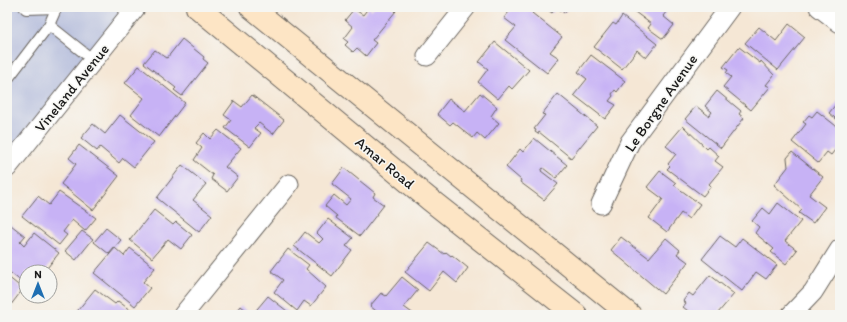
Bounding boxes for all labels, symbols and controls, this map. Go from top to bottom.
street label: Vineland Avenue [31,40,113,136]
street label: Le Borgne Avenue [621,51,701,155]
street label: Amar Road [352,133,418,193]
north arrow [18,264,58,304]
text: N [34,268,42,281]

